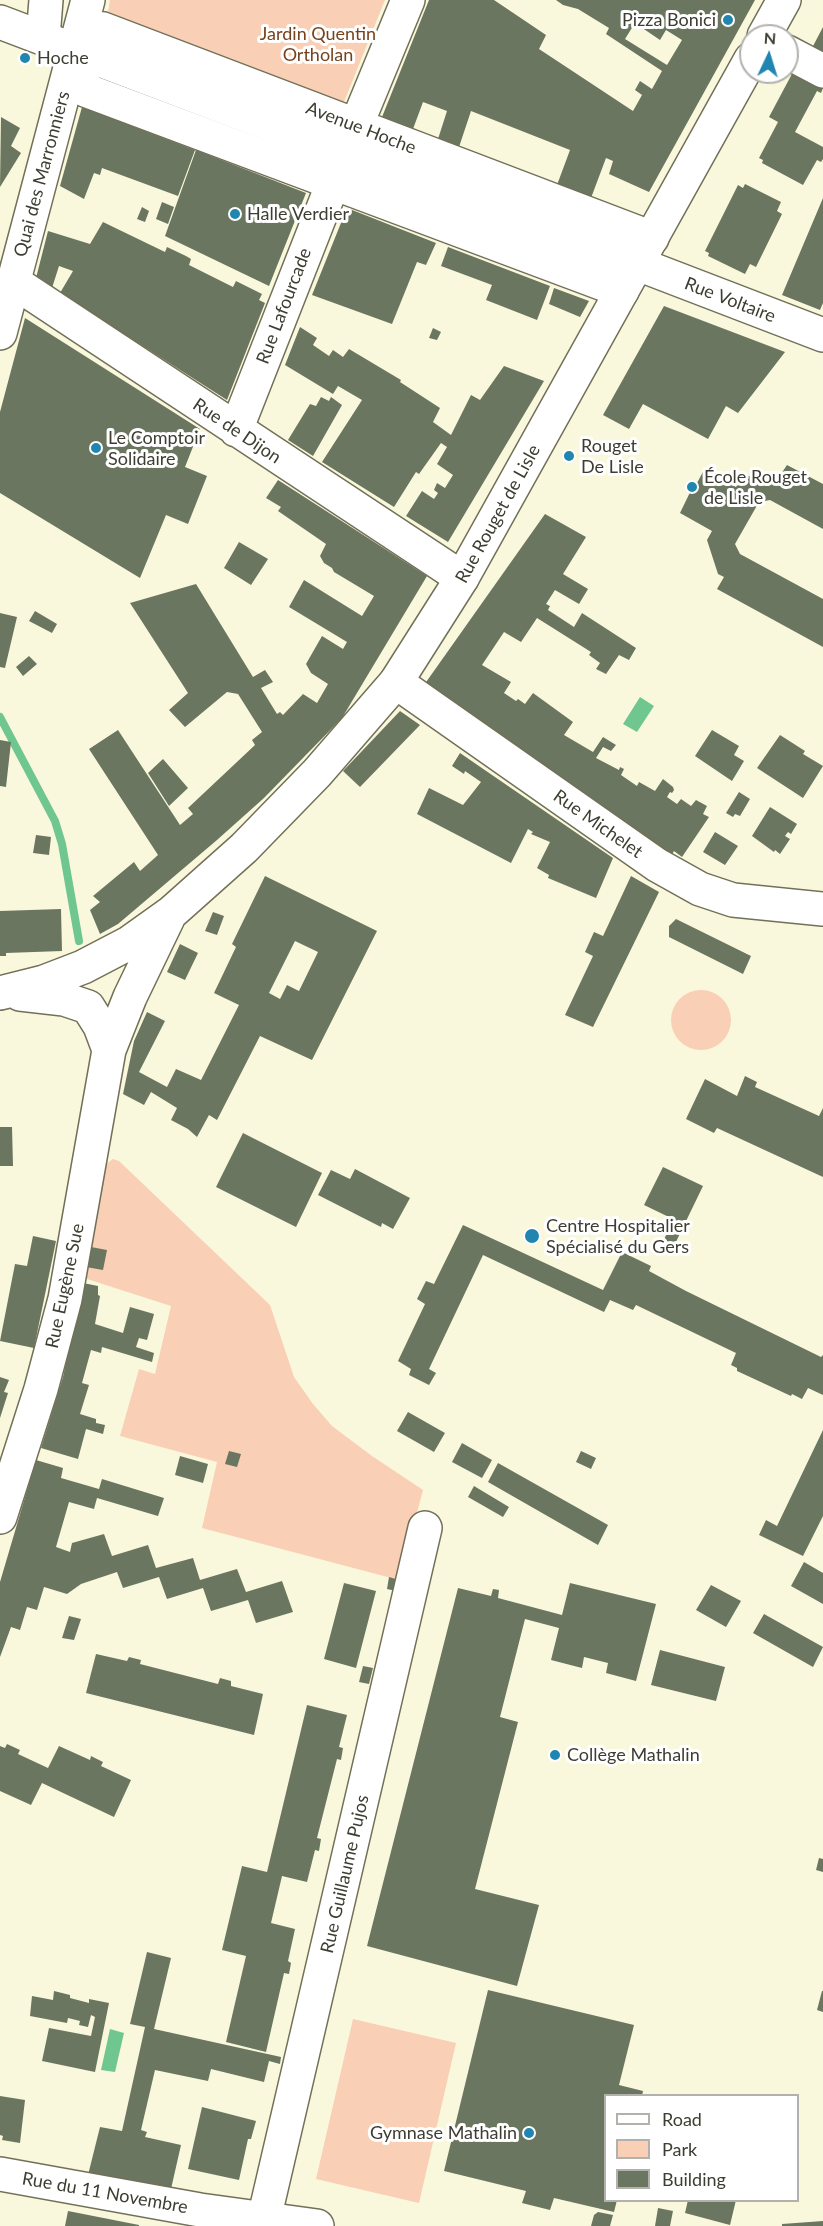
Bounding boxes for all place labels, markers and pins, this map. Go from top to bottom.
place label: Pizza Bonici [622,9,716,31]
marker: Pizza Bonici [721,13,735,27]
place label: Hoche [37,47,89,69]
marker: Hoche [18,51,32,65]
place label: Halle Verdier [247,203,349,225]
marker: Halle Verdier [228,207,242,221]
place label: Le Comptoir Solidaire [108,427,205,470]
place label: Rouget De Lisle [581,435,644,478]
marker: Le Comptoir Solidaire [89,441,103,455]
marker: Rouget De Lisle [562,449,576,463]
place label: École Rouget de Lisle [704,466,807,508]
marker: École Rouget de Lisle [685,480,699,494]
place label: Centre Hospitalier Spécialisé du Gers [546,1215,690,1258]
marker: Centre Hospitalier Spécialisé du Gers [523,1227,541,1245]
place label: Collège Mathalin [567,1744,700,1766]
marker: Collège Mathalin [548,1748,562,1762]
place label: Gymnase Mathalin [370,2122,517,2144]
marker: Gymnase Mathalin [522,2126,536,2140]

